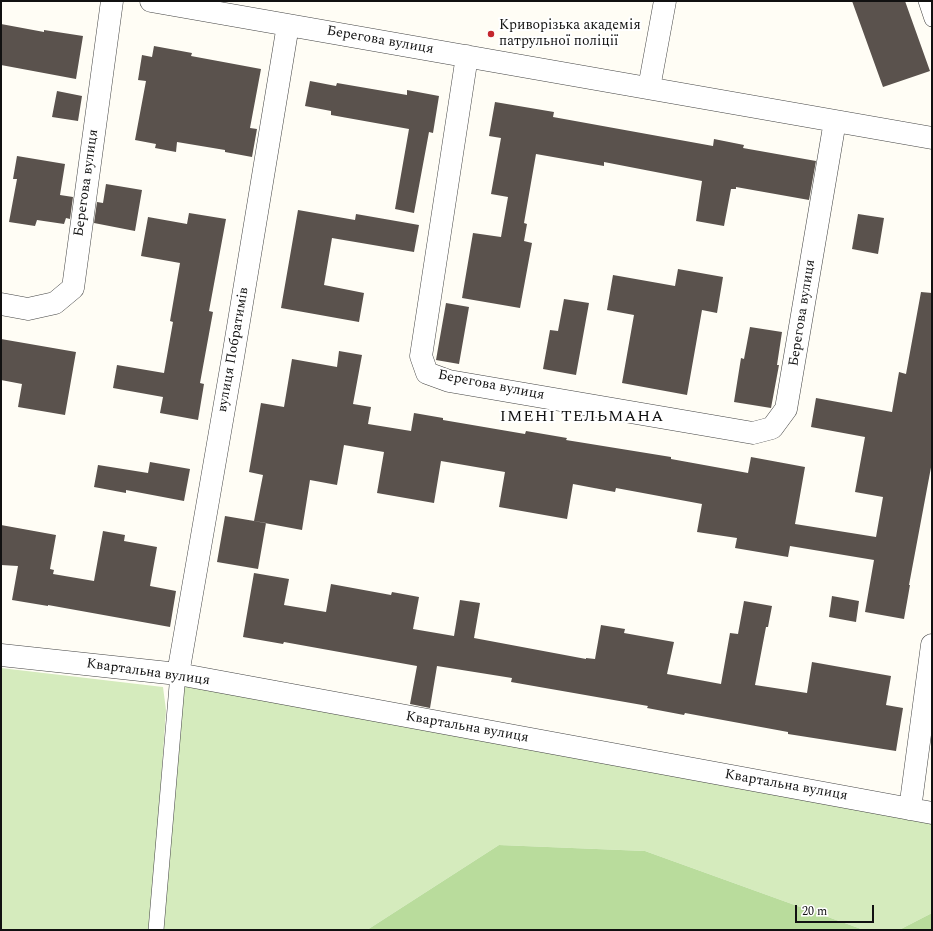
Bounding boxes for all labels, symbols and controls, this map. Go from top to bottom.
place label: Криворізька академія патрульної поліції [499,18,641,50]
street label: Берегова вулиця [325,23,435,59]
marker: Криворізька академія патрульної поліції [486,29,496,39]
street label: Берегова вулиця [71,128,103,238]
street label: Берегова вулиця [786,258,820,368]
street label: вулиця Побратимів [215,286,253,414]
street label: Берегова вулиця [436,367,546,405]
district label: ІМЕНІ ТЕЛЬМАНА [500,408,664,428]
street label: Квартальна вулиця [85,656,211,690]
street label: Квартальна вулиця [404,709,530,747]
street label: Квартальна вулиця [723,767,849,805]
scale bar [797,897,876,923]
text: 20 m [802,902,827,921]

